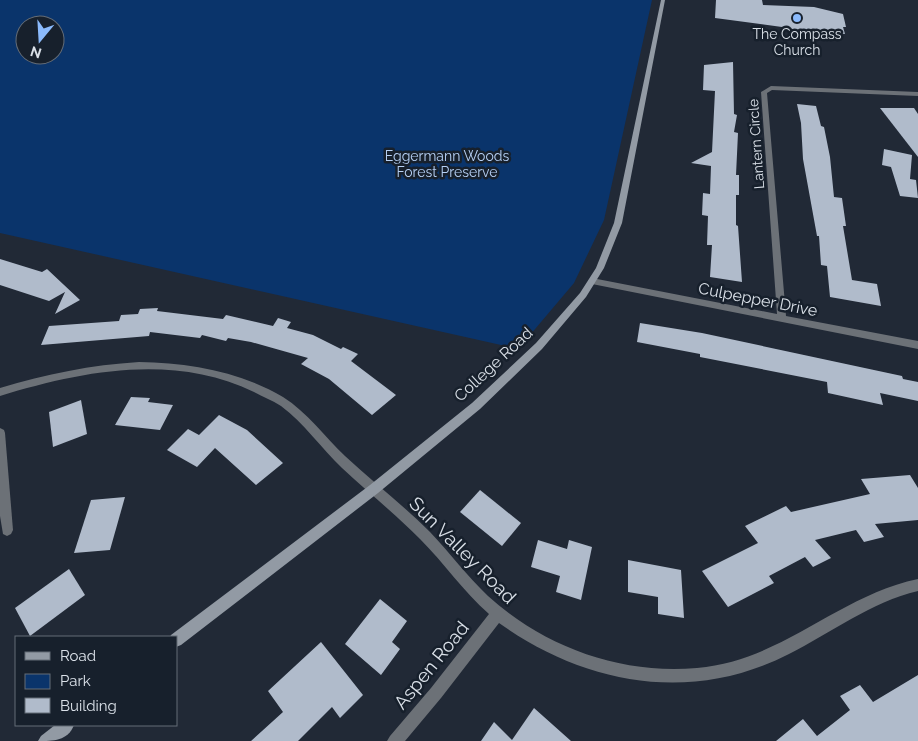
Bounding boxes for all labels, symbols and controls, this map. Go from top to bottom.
marker: The Compass Church [791,12,803,24]
north arrow [15,15,65,65]
place label: The Compass Church [752,26,842,58]
text: N [28,43,44,62]
street label: Lantern Circle [745,98,767,190]
park label: Eggermann Woods Forest Preserve [385,148,509,180]
street label: Culpepper Drive [697,279,819,320]
street label: College Road [450,323,537,406]
street label: Sun Valley Road [405,492,521,608]
street label: Aspen Road [389,617,473,713]
legend [15,636,178,726]
text: Road [60,647,96,665]
text: Park [60,672,91,690]
text: Building [60,697,117,715]

